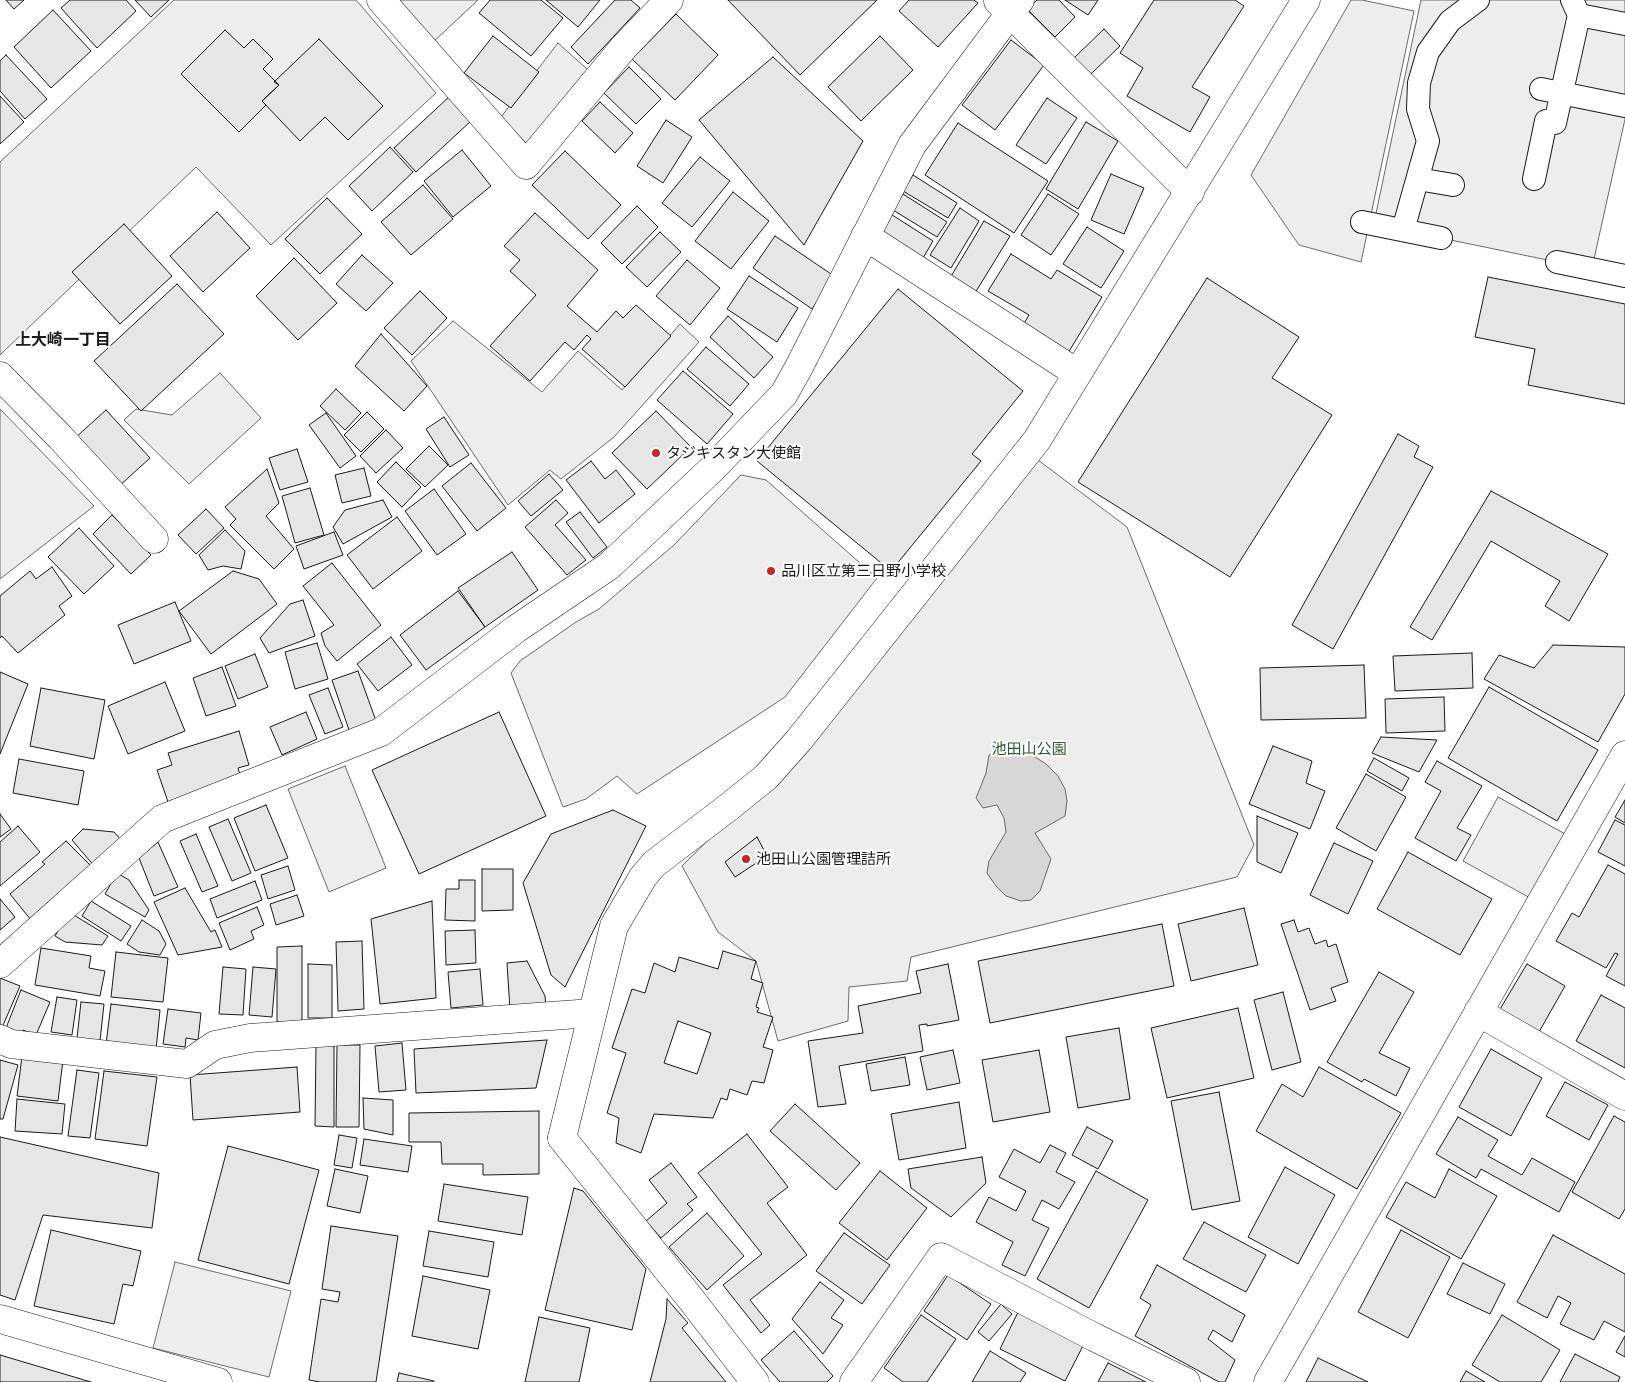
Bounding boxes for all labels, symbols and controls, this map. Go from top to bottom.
district label: 上大崎一丁目 [15,330,111,350]
place label: タジキスタン大使館 [666,444,801,462]
marker: タジキスタン大使館 [650,447,662,459]
place label: 品川区立第三日野小学校 [781,562,946,580]
marker: 品川区立第三日野小学校 [765,565,777,577]
park label: 池田山公園 [992,740,1066,758]
place label: 池田山公園管理詰所 [756,850,891,868]
marker: 池田山公園管理詰所 [740,853,752,865]

